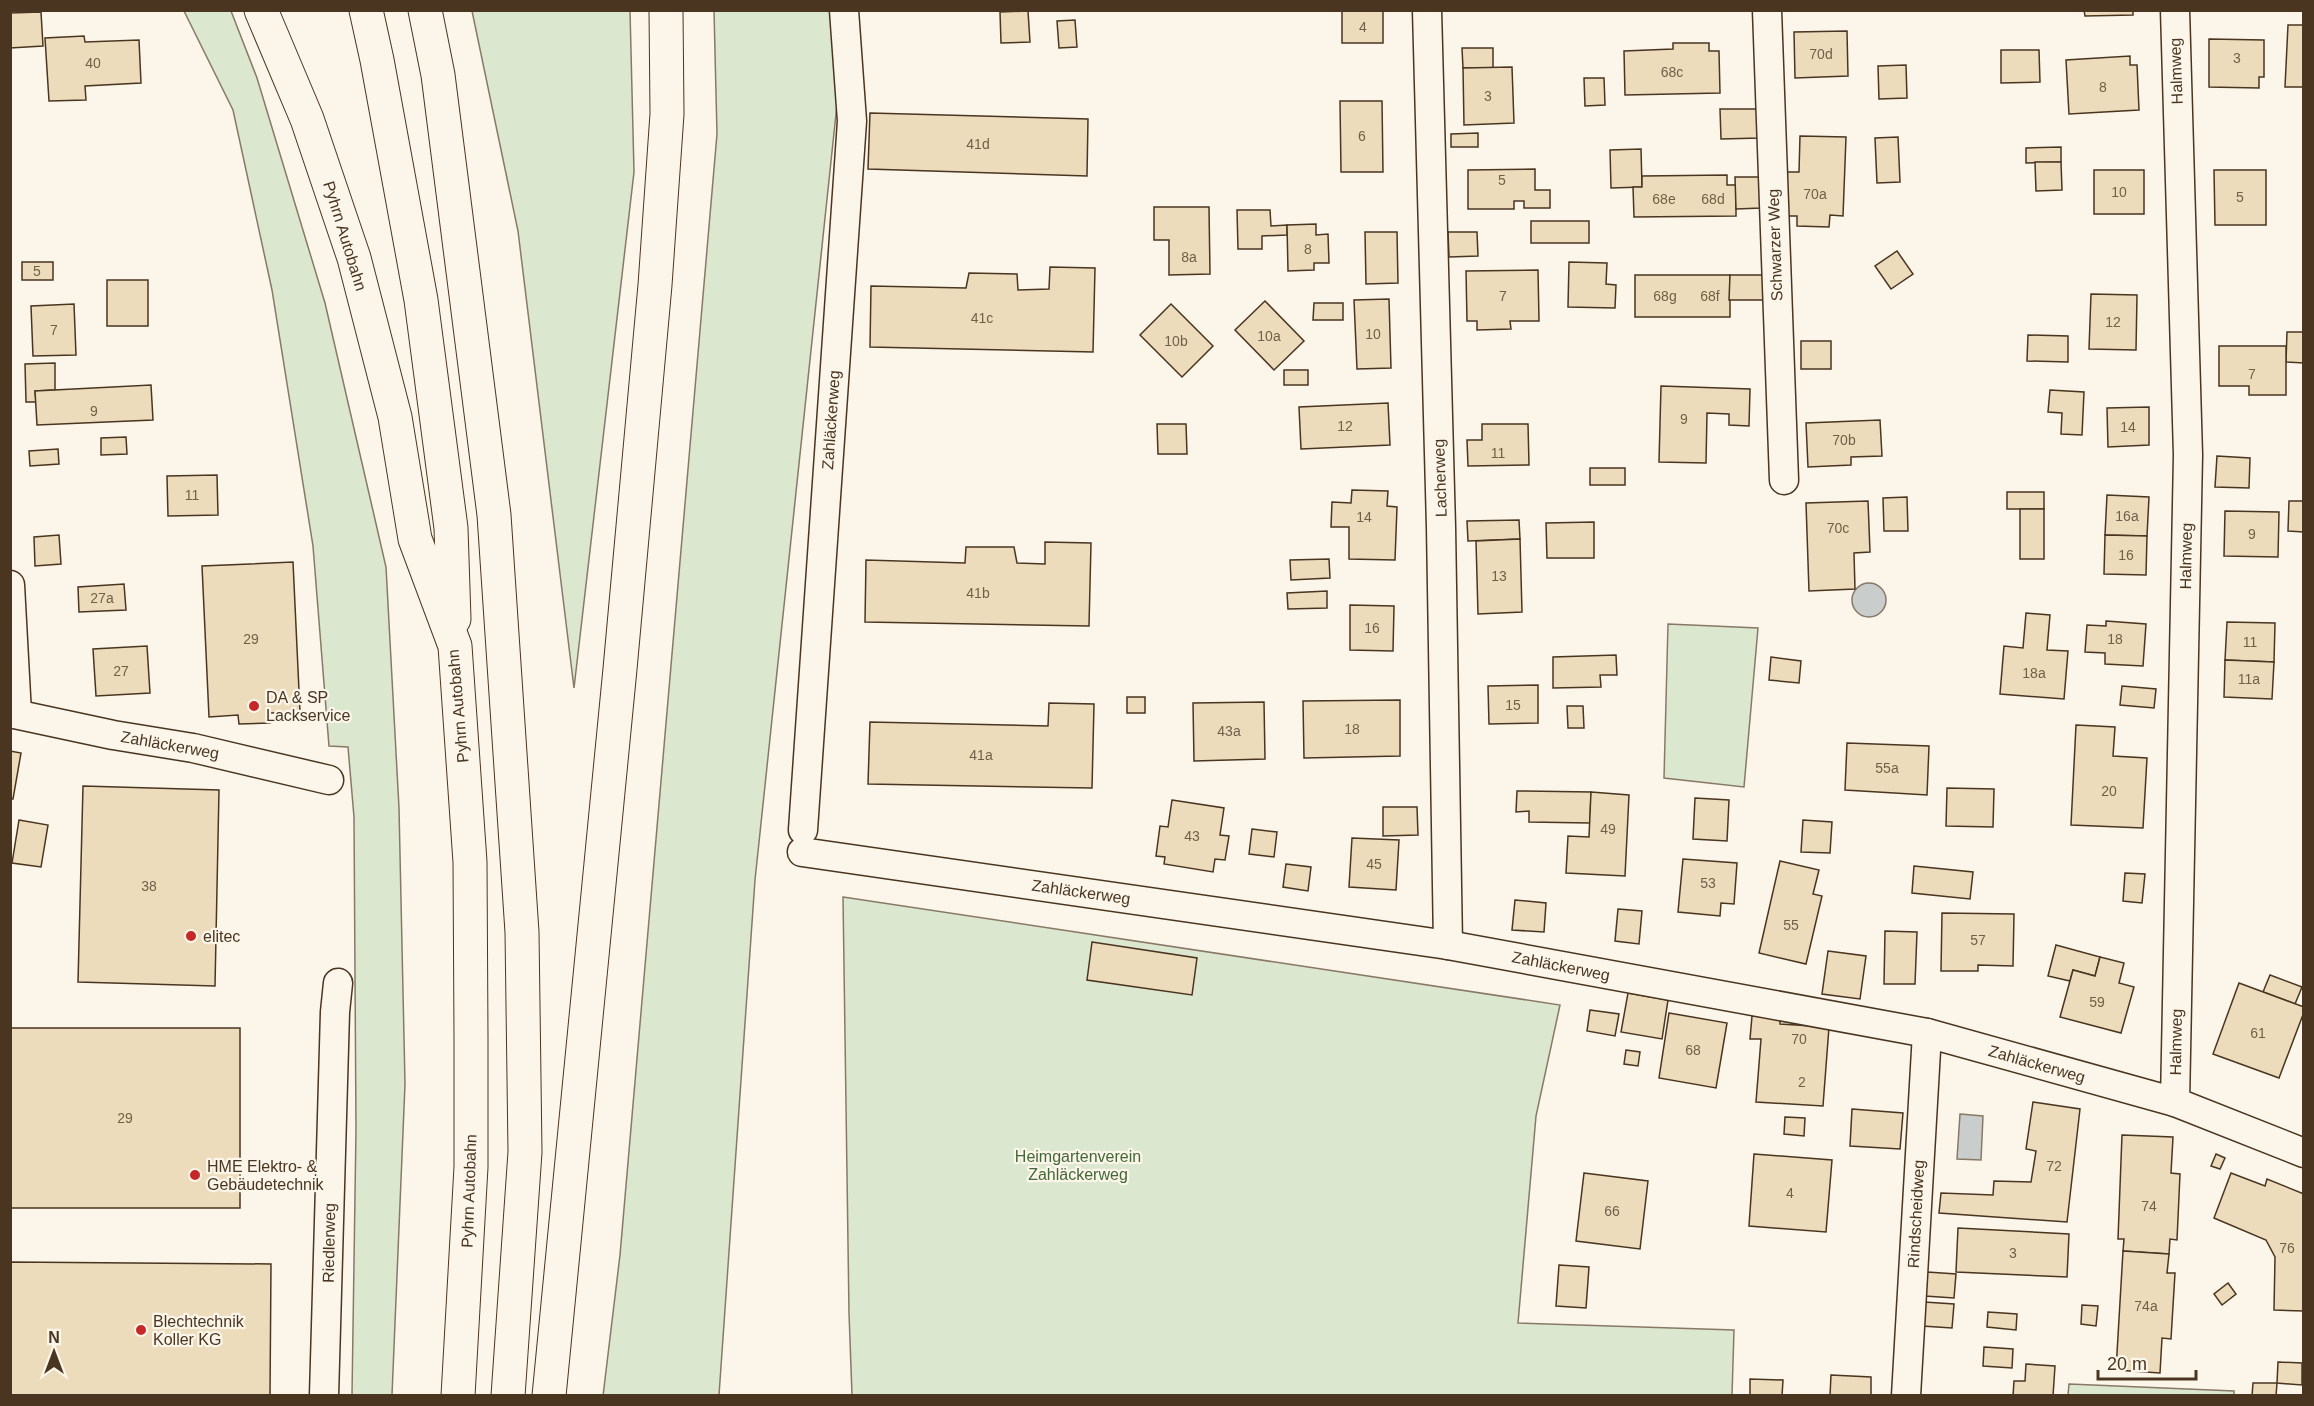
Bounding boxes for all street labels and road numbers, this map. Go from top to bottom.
street label: Halmweg [2166,37,2186,105]
street label: Pyhrn Autobahn [320,179,370,293]
street label: Schwarzer Weg [1765,188,1785,302]
street label: Zahläckerweg [819,370,843,470]
street label: Lacherweg [1430,439,1450,517]
street label: Halmweg [2177,523,2195,589]
street label: Pyhrn Autobahn [445,649,471,763]
street label: Zahläckerweg [119,728,221,762]
street label: Zahläckerweg [1030,877,1132,907]
street label: Zahläckerweg [1510,948,1612,984]
street label: Halmweg [2167,1009,2185,1075]
street label: Zahläckerweg [1987,1042,2087,1086]
street label: Pyhrn Autobahn [459,1134,479,1248]
street label: Rindscheidweg [1905,1159,1927,1269]
street label: Riedlerweg [320,1203,338,1283]

